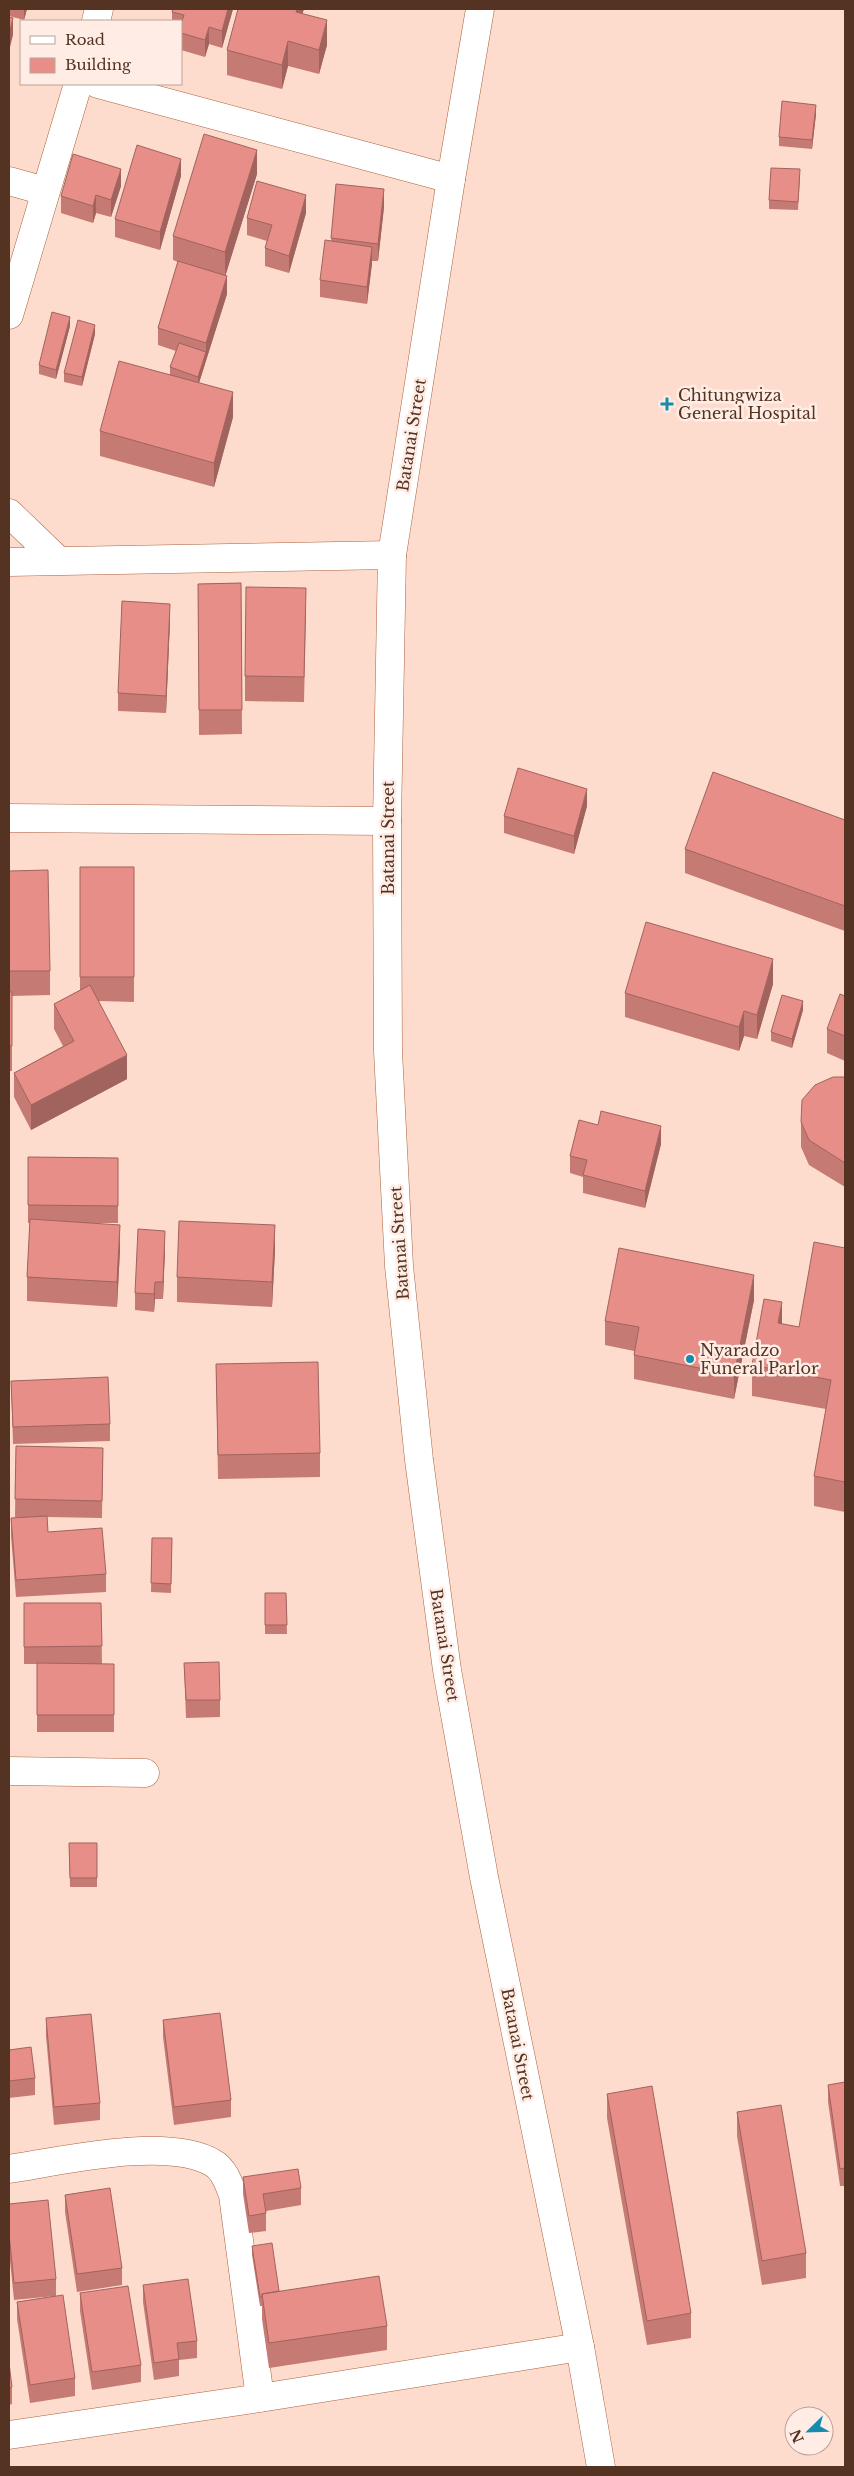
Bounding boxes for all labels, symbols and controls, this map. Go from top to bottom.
legend [20,20,182,85]
text: Road [65,30,105,49]
text: Building [65,55,132,74]
street label: Batanai Street [392,377,430,493]
place label: Chitungwiza General Hospital [678,385,816,423]
marker: Chitungwiza General Hospital [660,397,674,411]
street label: Batanai Street [378,781,398,895]
street label: Batanai Street [385,1185,413,1301]
place label: Nyaradzo Funeral Parlor [700,1340,819,1378]
marker: Nyaradzo Funeral Parlor [684,1353,696,1365]
street label: Batanai Street [426,1587,464,1703]
street label: Batanai Street [497,1986,539,2102]
north arrow [784,2406,834,2456]
text: N [786,2427,808,2446]

